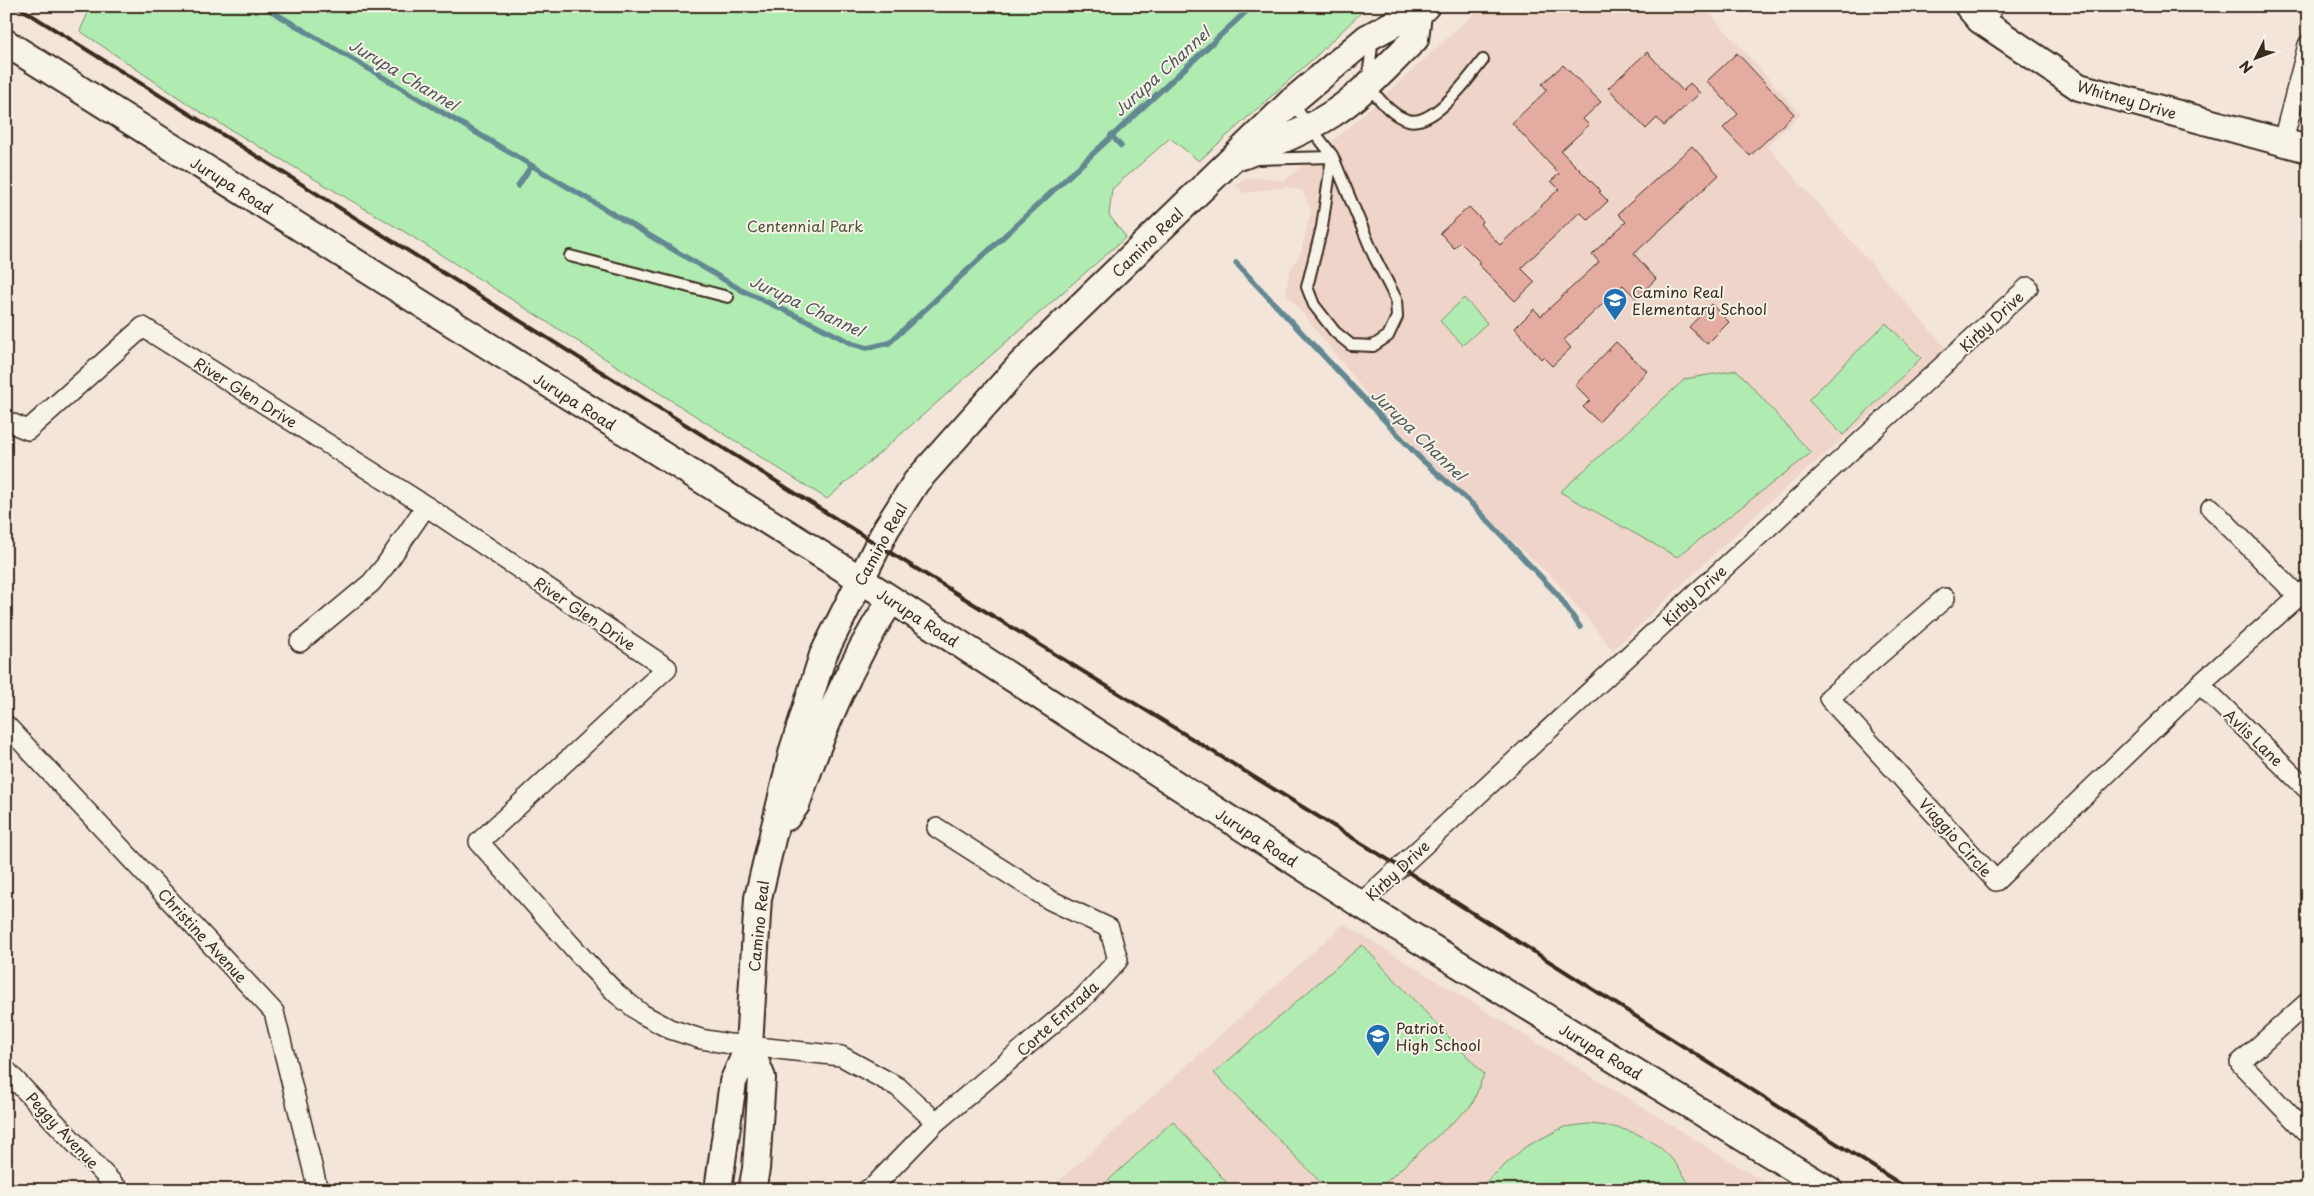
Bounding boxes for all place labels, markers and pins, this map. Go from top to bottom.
place label: Camino Real Elementary School [1632,280,1767,320]
school or university icon: Camino Real Elementary School [1602,287,1628,321]
place label: Patriot High School [1396,1016,1481,1056]
school or university icon: Patriot High School [1365,1023,1391,1057]

